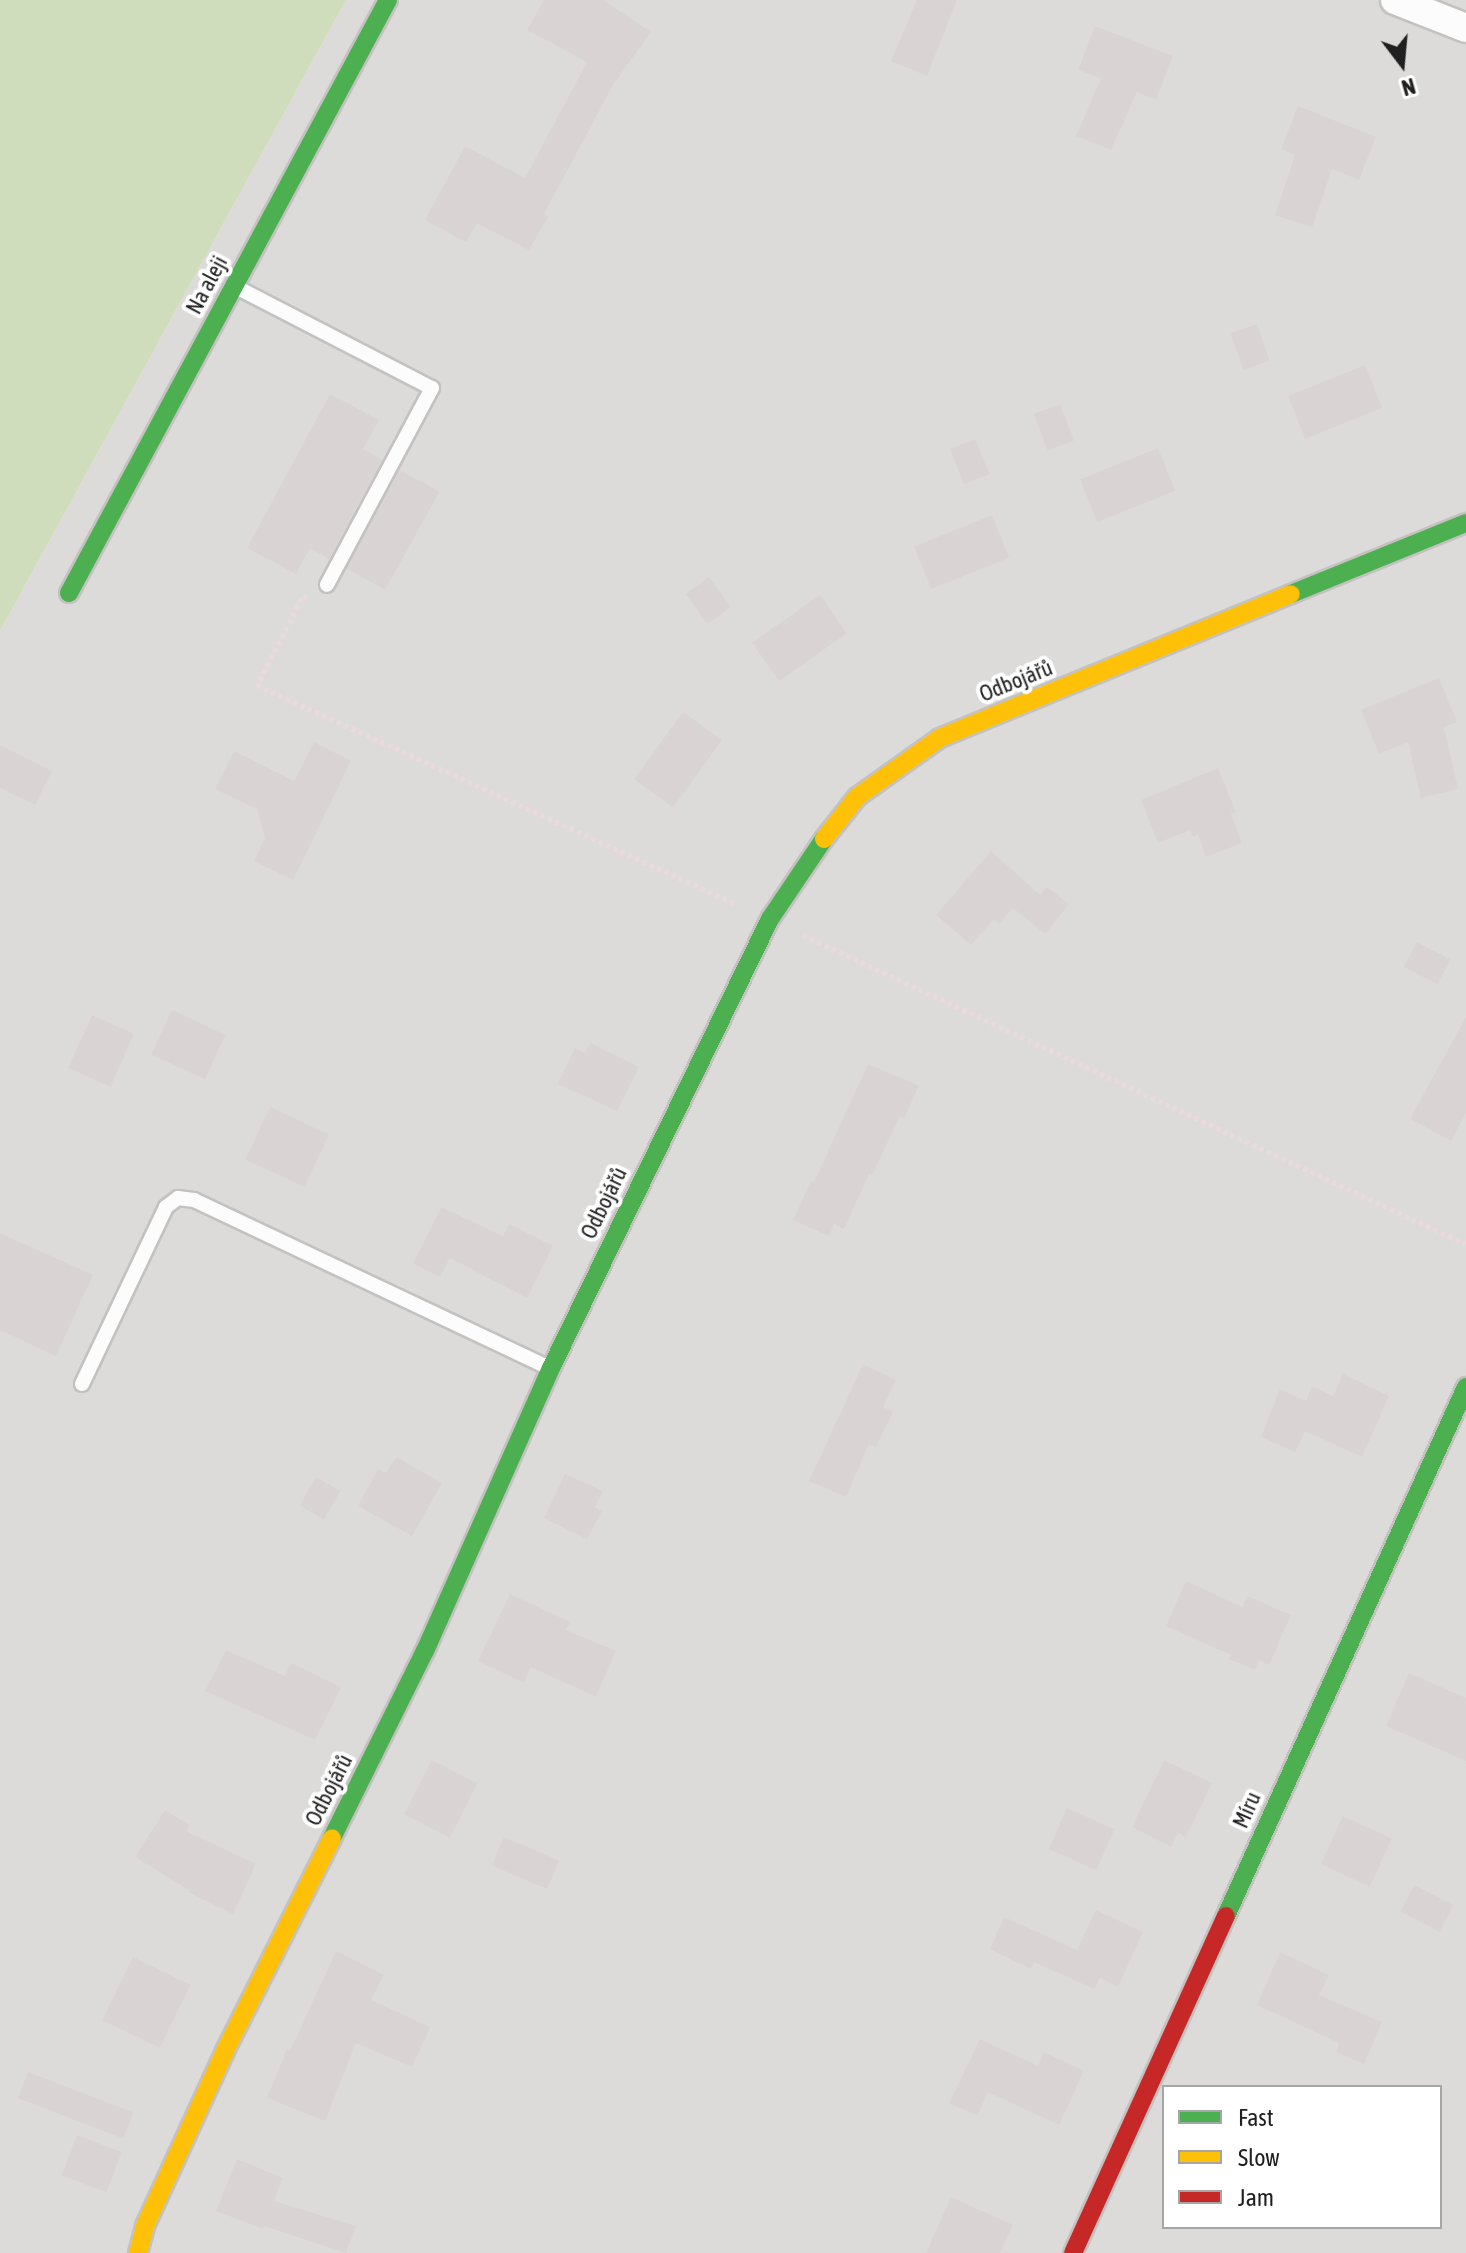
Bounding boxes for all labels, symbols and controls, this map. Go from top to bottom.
north arrow [1362,24,1442,104]
text: N [1399,73,1418,101]
street label: Na aleji [181,251,233,319]
street label: Odbojářů [976,654,1056,708]
street label: Odbojářů [575,1163,633,1243]
street label: Odbojářů [300,1750,358,1830]
street label: Míru [1227,1788,1267,1832]
legend [1162,2085,1442,2229]
text: Fast [1238,2104,1274,2131]
text: Slow [1238,2144,1280,2171]
text: Jam [1238,2184,1274,2211]

